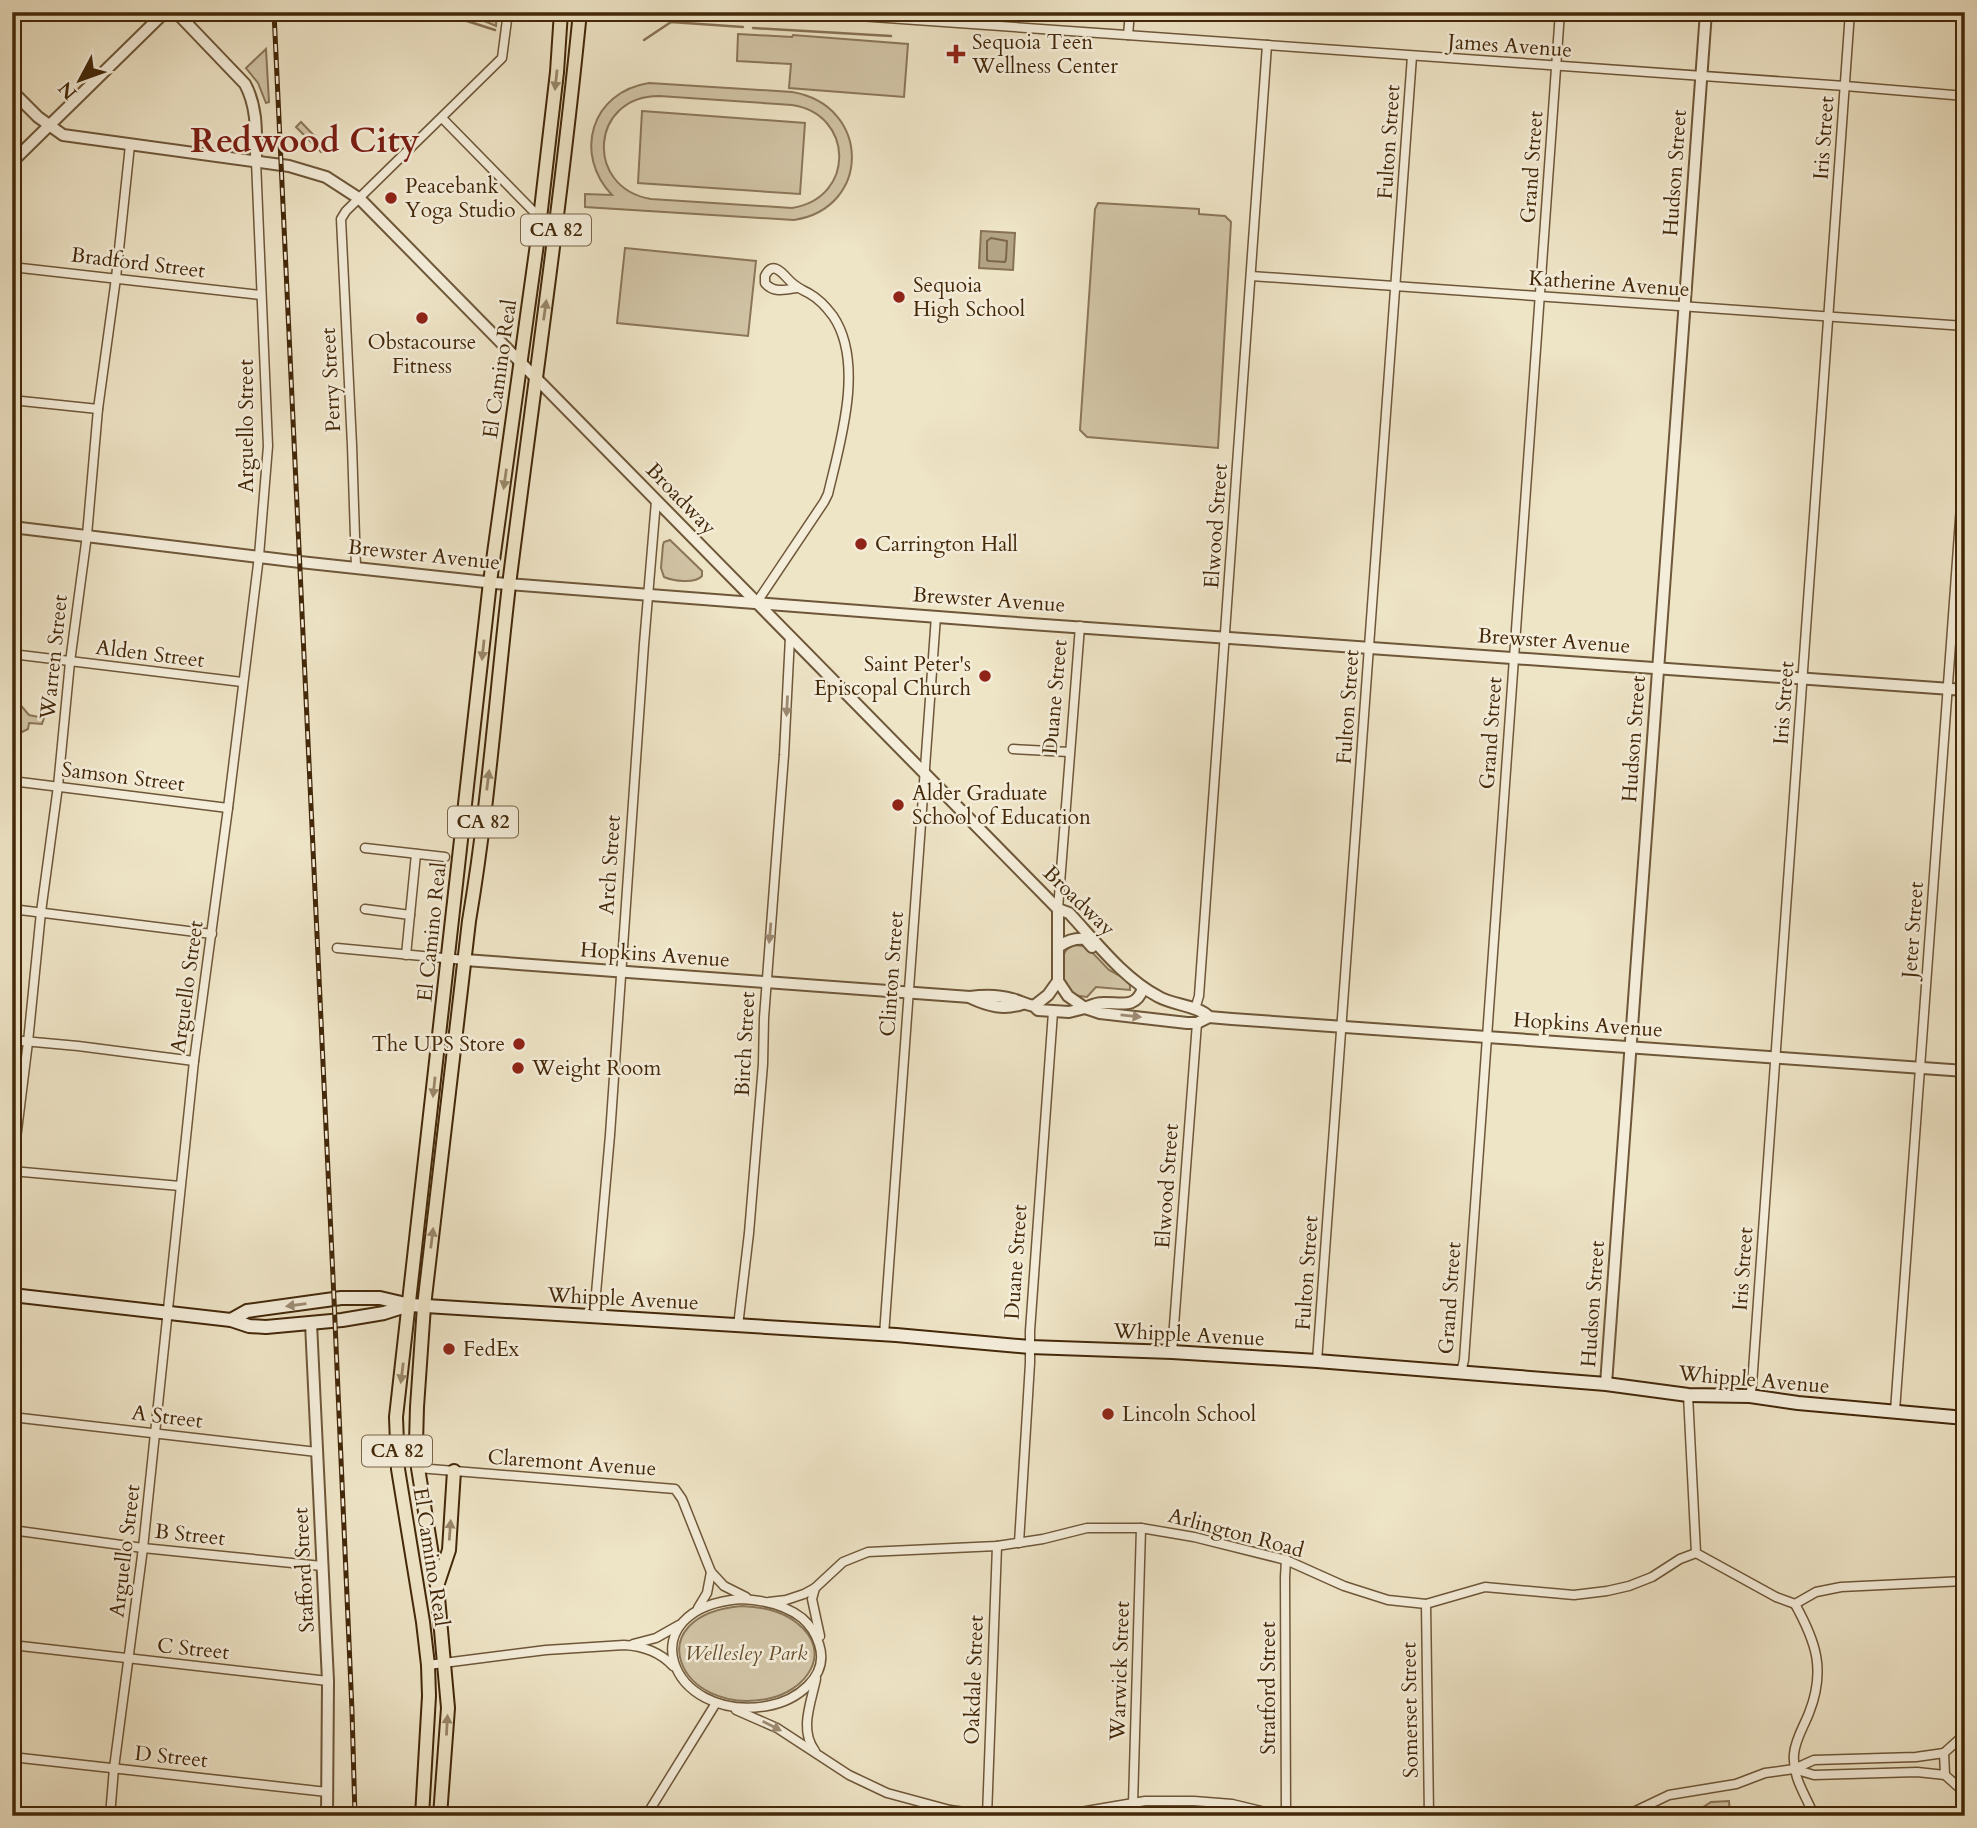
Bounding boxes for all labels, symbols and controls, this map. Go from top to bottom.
street label: James Avenue [1444,27,1573,65]
place label: Sequoia Teen Wellness Center [971,28,1118,81]
marker: Sequoia Teen Wellness Center [946,44,966,64]
north arrow [46,46,116,116]
one-way arrow [550,69,561,91]
text: N [52,75,83,105]
street label: Fulton Street [1371,83,1407,200]
street label: Iris Street [1807,95,1841,181]
street label: Hudson Street [1656,108,1694,237]
street label: Grand Street [1514,109,1550,224]
district label: Redwood City [190,117,420,165]
place label: Peacebank Yoga Studio [405,172,516,225]
marker: Peacebank Yoga Studio [383,190,399,206]
road number: CA 82 [521,214,591,246]
street label: Bradford Street [69,240,207,286]
street label: Katherine Avenue [1528,264,1690,304]
place label: Sequoia High School [913,271,1025,324]
marker: Sequoia High School [891,289,907,305]
street label: El Camino Real [476,298,524,440]
one-way arrow [540,299,551,321]
marker: Obstacourse Fitness [414,310,430,326]
street label: Perry Street [314,327,348,433]
place label: Obstacourse Fitness [368,328,476,381]
street label: Arguello Street [232,359,261,493]
street label: Broadway [639,456,723,542]
street label: Elwood Street [1197,462,1235,589]
one-way arrow [499,468,510,490]
place label: Carrington Hall [875,530,1018,559]
street label: Brewster Avenue [346,533,502,577]
marker: Carrington Hall [853,536,869,552]
street label: Brewster Avenue [912,580,1066,620]
street label: Warren Street [33,593,75,722]
street label: Brewster Avenue [1477,621,1631,661]
street label: Alden Street [94,633,206,675]
street label: Duane Street [1036,638,1075,756]
one-way arrow [477,639,488,661]
street label: Fulton Street [1330,648,1366,765]
place label: Saint Peter's Episcopal Church [814,650,971,703]
street label: Iris Street [1767,660,1801,746]
marker: Saint Peter's Episcopal Church [977,668,993,684]
street label: Hudson Street [1615,674,1653,803]
street label: Grand Street [1473,675,1509,790]
one-way arrow [781,695,792,717]
street label: Samson Street [60,755,187,799]
one-way arrow [483,769,494,791]
place label: Alder Graduate School of Education [912,779,1091,832]
marker: Alder Graduate School of Education [890,797,906,813]
road number: CA 82 [448,806,518,838]
street label: Arch Street [592,814,628,916]
street label: Broadway [1036,859,1122,943]
street label: El Camino Real [410,861,454,1003]
street label: Jeter Street [1895,880,1931,982]
street label: Clinton Street [873,910,911,1038]
street label: Arguello Street [163,918,211,1055]
one-way arrow [764,922,775,944]
street label: Hopkins Avenue [579,935,731,975]
street label: Birch Street [728,990,762,1097]
street label: Hopkins Avenue [1512,1005,1664,1045]
one-way arrow [1120,1011,1142,1022]
place label: The UPS Store [371,1030,505,1059]
marker: The UPS Store [511,1036,527,1052]
place label: Weight Room [531,1054,661,1083]
marker: Weight Room [510,1060,526,1076]
one-way arrow [428,1076,439,1098]
street label: Elwood Street [1148,1122,1186,1249]
street label: Duane Street [998,1203,1035,1321]
street label: Fulton Street [1289,1214,1325,1331]
street label: Iris Street [1726,1226,1760,1312]
one-way arrow [427,1227,438,1249]
street label: Hudson Street [1574,1239,1612,1368]
street label: Grand Street [1432,1240,1468,1355]
street label: Whipple Avenue [546,1281,699,1317]
one-way arrow [285,1299,307,1310]
street label: Whipple Avenue [1112,1317,1265,1353]
place label: FedEx [463,1335,520,1364]
marker: FedEx [441,1341,457,1357]
street label: Whipple Avenue [1676,1359,1831,1401]
one-way arrow [396,1362,407,1384]
street label: A Street [130,1398,204,1436]
place label: Lincoln School [1122,1400,1256,1429]
marker: Lincoln School [1100,1406,1116,1422]
road number: CA 82 [362,1436,432,1466]
street label: Claremont Avenue [487,1443,657,1483]
street label: Arguello Street [102,1483,148,1619]
street label: El Camino Real [406,1486,456,1628]
street label: Arlington Road [1165,1501,1307,1565]
street label: Stafford Street [286,1506,322,1633]
street label: B Street [153,1517,227,1553]
one-way arrow [445,1518,456,1540]
street label: Warwick Street [1103,1600,1137,1742]
street label: Oakdale Street [957,1614,991,1745]
street label: Stratford Street [1254,1621,1283,1755]
street label: C Street [156,1631,231,1667]
park label: Wellesley Park [685,1639,808,1668]
street label: Somerset Street [1394,1641,1426,1778]
one-way arrow [441,1714,452,1736]
one-way arrow [762,1720,782,1731]
street label: D Street [133,1739,209,1775]

